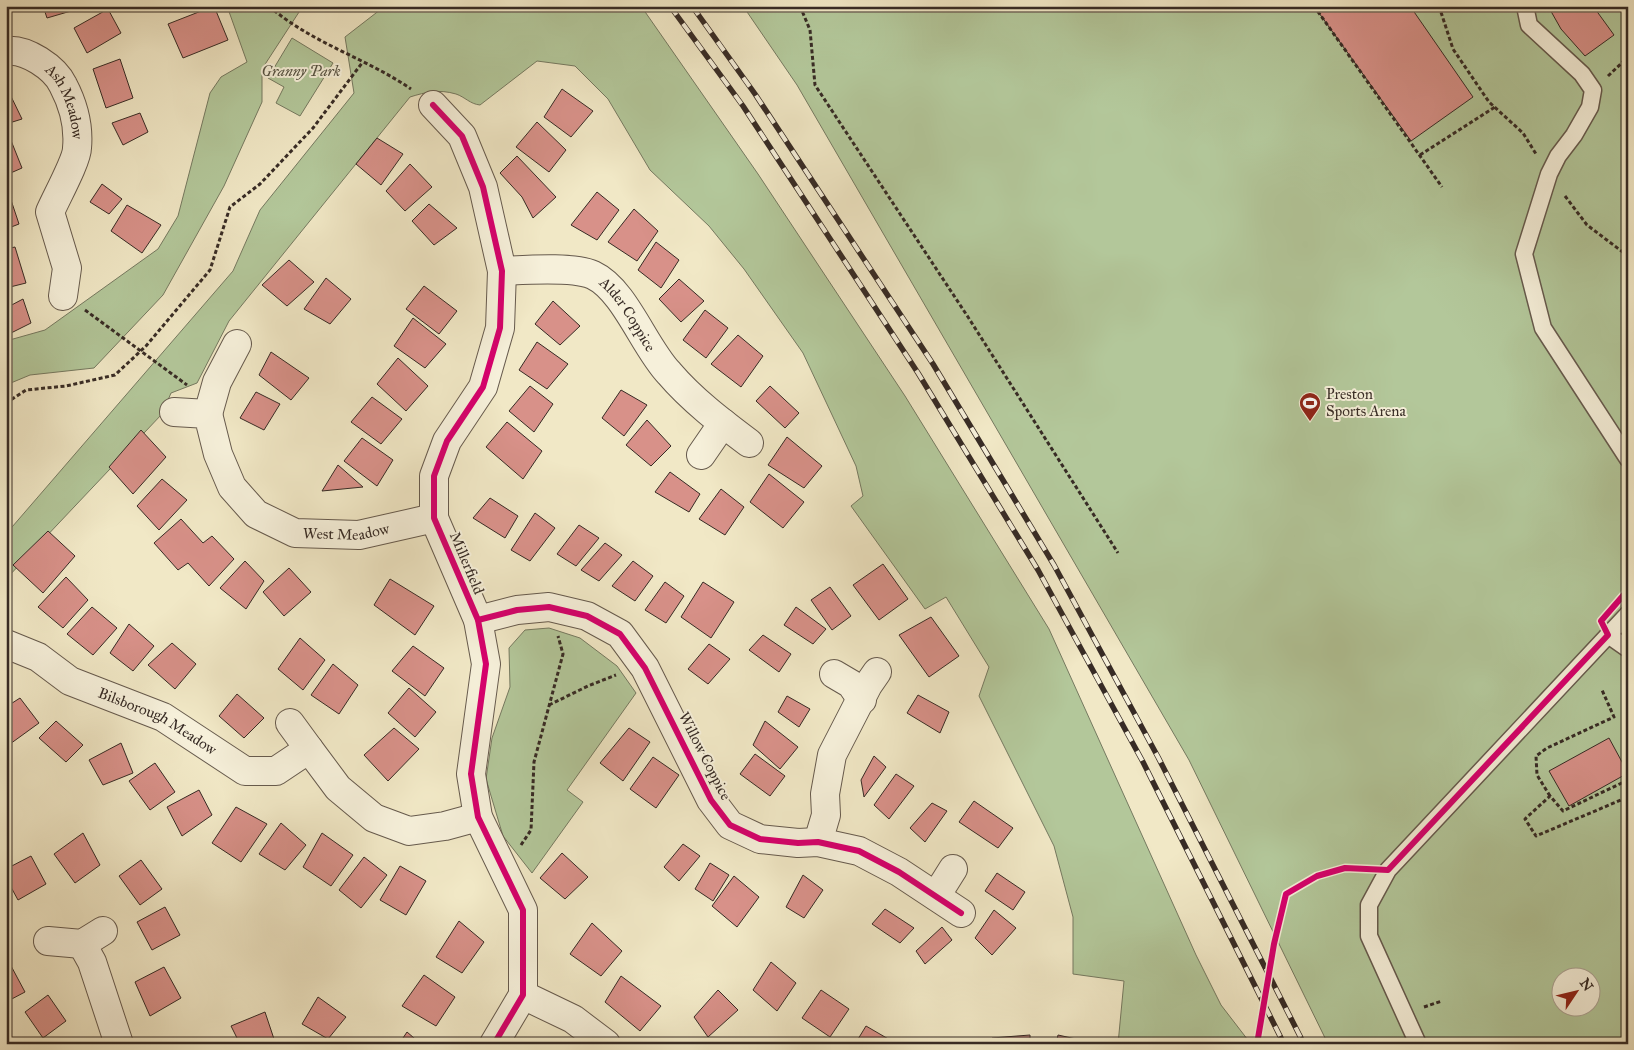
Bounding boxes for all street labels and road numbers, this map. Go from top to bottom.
street label: Ash Meadow [41,60,86,140]
street label: Alder Coppice [595,273,659,355]
street label: West Meadow [303,519,391,544]
street label: Millerfield [446,529,488,597]
street label: Bilsborough Meadow [96,684,220,759]
street label: Willow Coppice [675,709,735,803]

